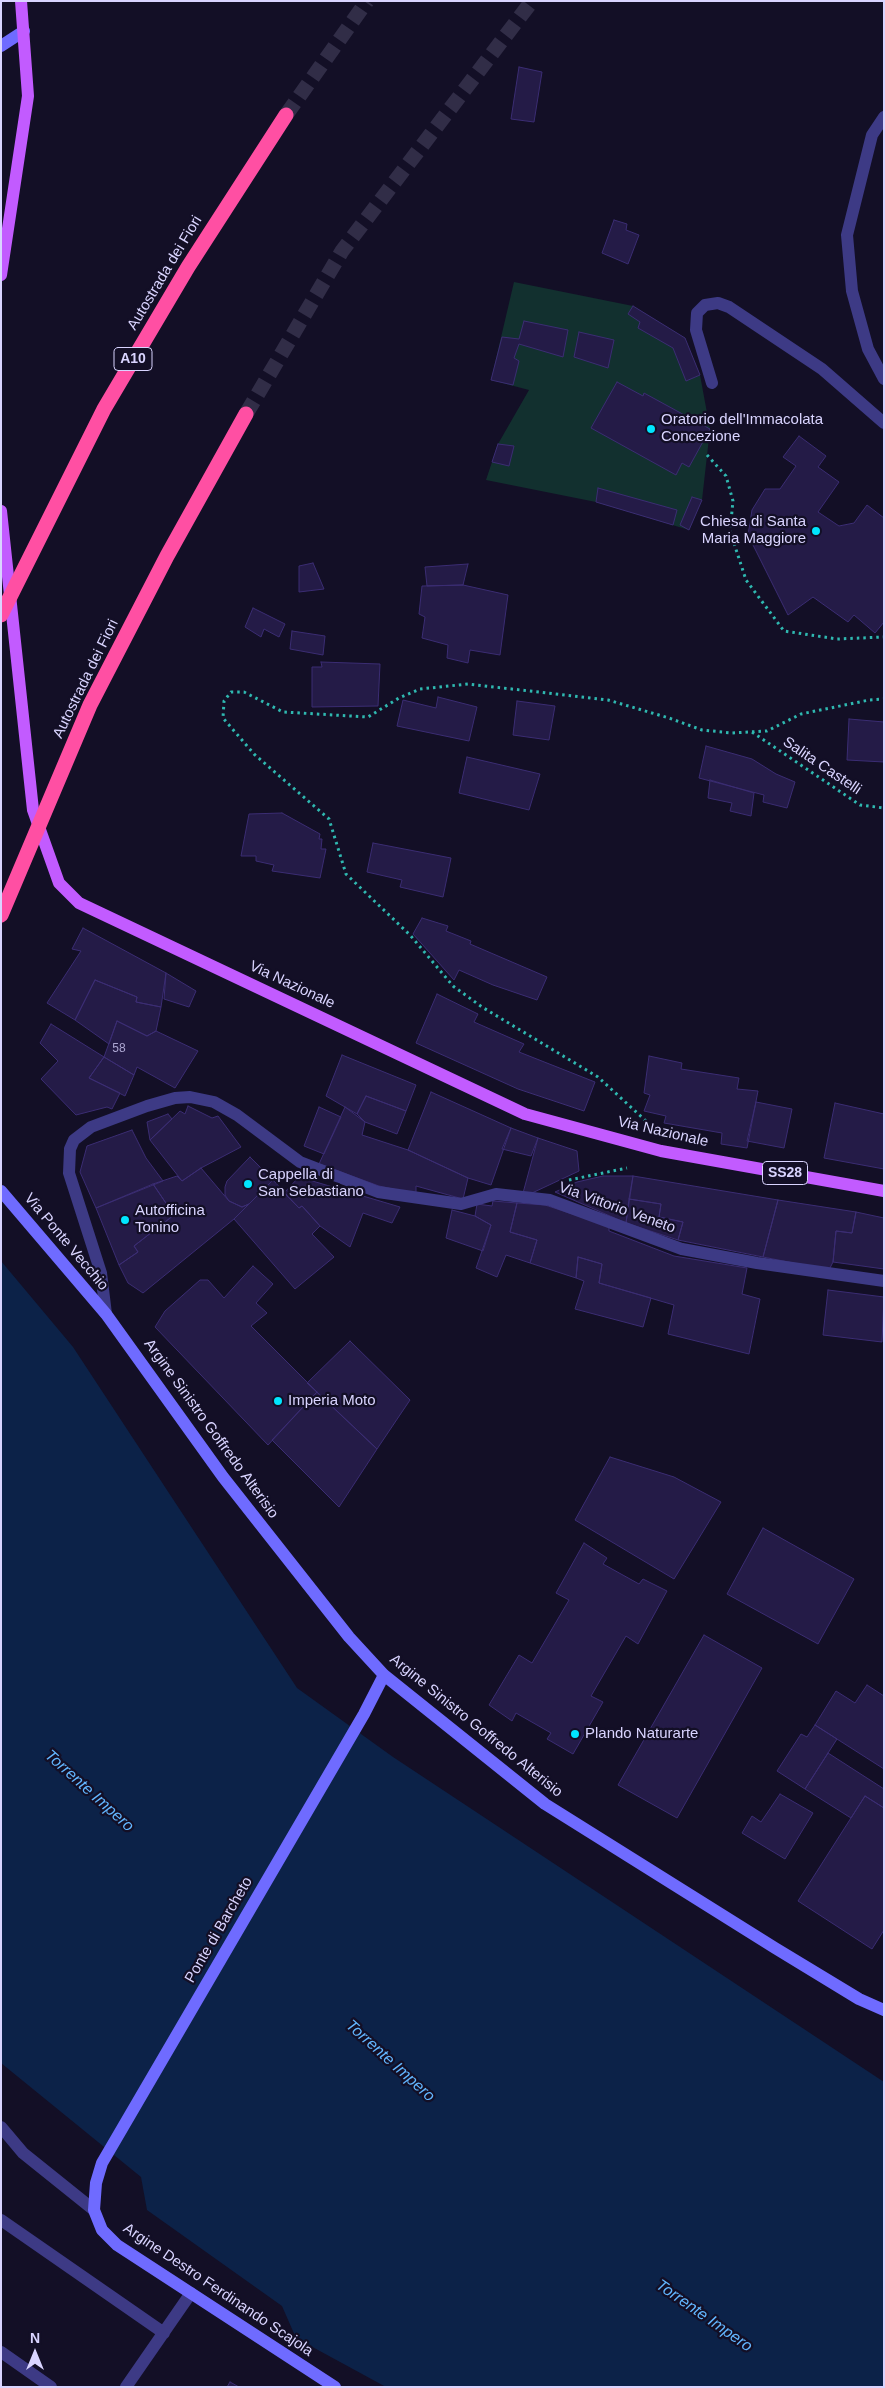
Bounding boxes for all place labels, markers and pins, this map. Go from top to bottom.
place label: Oratorio dell'Immacolata Concezione [661,411,823,446]
marker: Oratorio dell'Immacolata Concezione [645,423,657,435]
place label: Chiesa di Santa Maria Maggiore [700,513,806,548]
marker: Chiesa di Santa Maria Maggiore [810,525,822,537]
place label: Cappella di San Sebastiano [258,1166,364,1201]
marker: Cappella di San Sebastiano [242,1178,254,1190]
place label: Autofficina Tonino [135,1202,205,1237]
marker: Autofficina Tonino [119,1214,131,1226]
place label: Imperia Moto [288,1392,376,1410]
marker: Imperia Moto [272,1395,284,1407]
place label: Plando Naturarte [585,1725,698,1743]
marker: Plando Naturarte [569,1728,581,1740]

